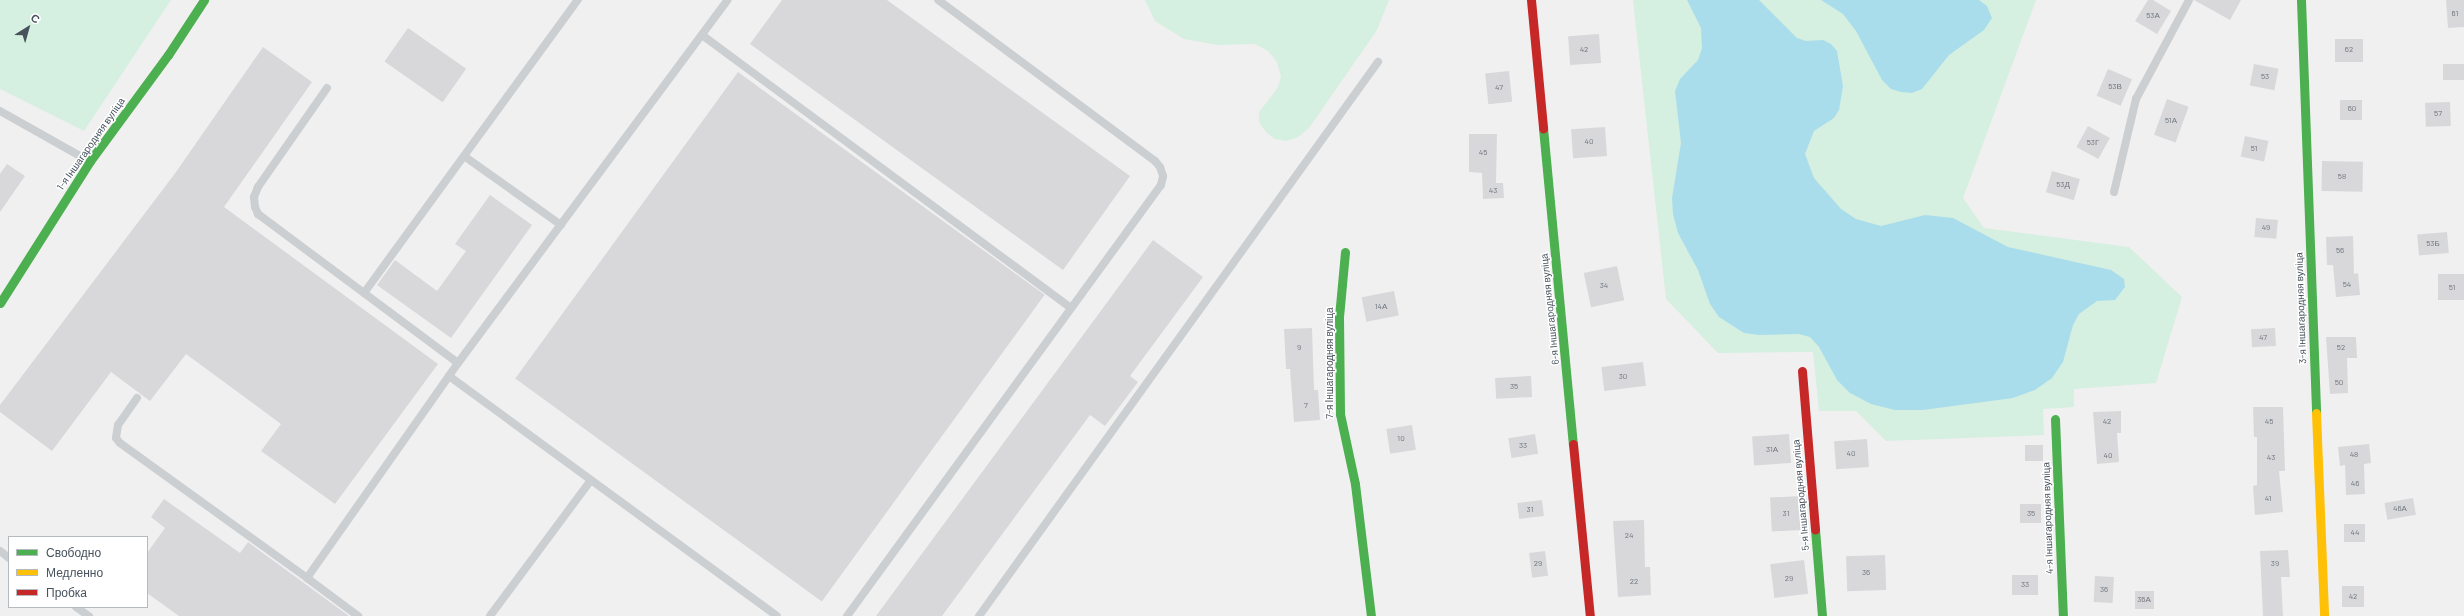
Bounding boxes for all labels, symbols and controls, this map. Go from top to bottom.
north arrow [8,8,48,48]
house number: 61 [2452,9,2458,19]
text: С [28,10,43,26]
house number: 53А [2146,11,2160,21]
house number: 42 [1580,45,1588,55]
house number: 62 [2345,45,2353,55]
house number: 53 [2261,72,2269,82]
house number: 53В [2108,82,2122,92]
house number: 47 [1495,83,1503,93]
street label: 1-я Іншагародняя вуліца [55,95,127,193]
house number: 60 [2348,104,2356,114]
house number: 57 [2434,109,2442,119]
house number: 51А [2165,116,2177,126]
house number: 40 [1585,137,1593,147]
house number: 53Г [2087,138,2099,148]
house number: 51 [2251,144,2257,154]
house number: 45 [1479,148,1487,158]
house number: 58 [2338,172,2346,182]
house number: 53Д [2056,180,2070,190]
house number: 43 [1489,186,1497,196]
house number: 49 [2262,223,2270,233]
house number: 53Б [2426,239,2440,249]
house number: 56 [2336,246,2344,256]
street label: 3-я Іншагародняя вуліца [2293,252,2309,364]
street label: 6-я Іншагародняя вуліца [1538,253,1562,365]
house number: 54 [2343,280,2351,290]
house number: 34 [1600,281,1608,291]
house number: 51 [2449,283,2455,293]
house number: 14А [1375,302,1387,312]
street label: 7-я Іншагародняя вуліца [1324,307,1336,419]
house number: 47 [2259,333,2267,343]
house number: 9 [1297,343,1301,353]
house number: 52 [2337,343,2345,353]
house number: 30 [1619,372,1627,382]
house number: 50 [2335,378,2343,388]
house number: 35 [1510,382,1518,392]
house number: 7 [1304,401,1308,411]
house number: 42 [2103,417,2111,427]
house number: 45 [2265,417,2273,427]
house number: 10 [1397,434,1405,444]
street label: 5-я Іншагародняя вуліца [1790,439,1812,551]
house number: 33 [1519,441,1527,451]
house number: 31А [1766,445,1778,455]
house number: 40 [1847,449,1855,459]
house number: 48 [2350,450,2358,460]
house number: 40 [2104,451,2112,461]
house number: 43 [2267,453,2275,463]
street label: 4-я Іншагародняя вуліца [2040,462,2056,574]
house number: 46 [2351,479,2359,489]
house number: 41 [2265,494,2271,504]
house number: 46А [2393,504,2407,514]
house number: 31 [1527,505,1533,515]
house number: 31 [1783,509,1789,519]
house number: 35 [2027,509,2035,519]
house number: 44 [2351,528,2359,538]
house number: 24 [1625,531,1633,541]
legend [8,536,148,608]
text: Свободно [46,545,101,559]
house number: 29 [1534,559,1542,569]
house number: 39 [2271,559,2279,569]
text: Медленно [46,565,103,579]
house number: 36 [1862,568,1870,578]
house number: 29 [1785,574,1793,584]
house number: 22 [1630,577,1638,587]
house number: 33 [2021,580,2029,590]
text: Пробка [46,585,87,599]
house number: 36 [2100,585,2108,595]
house number: 42 [2349,592,2357,602]
house number: 36А [2137,595,2151,605]

